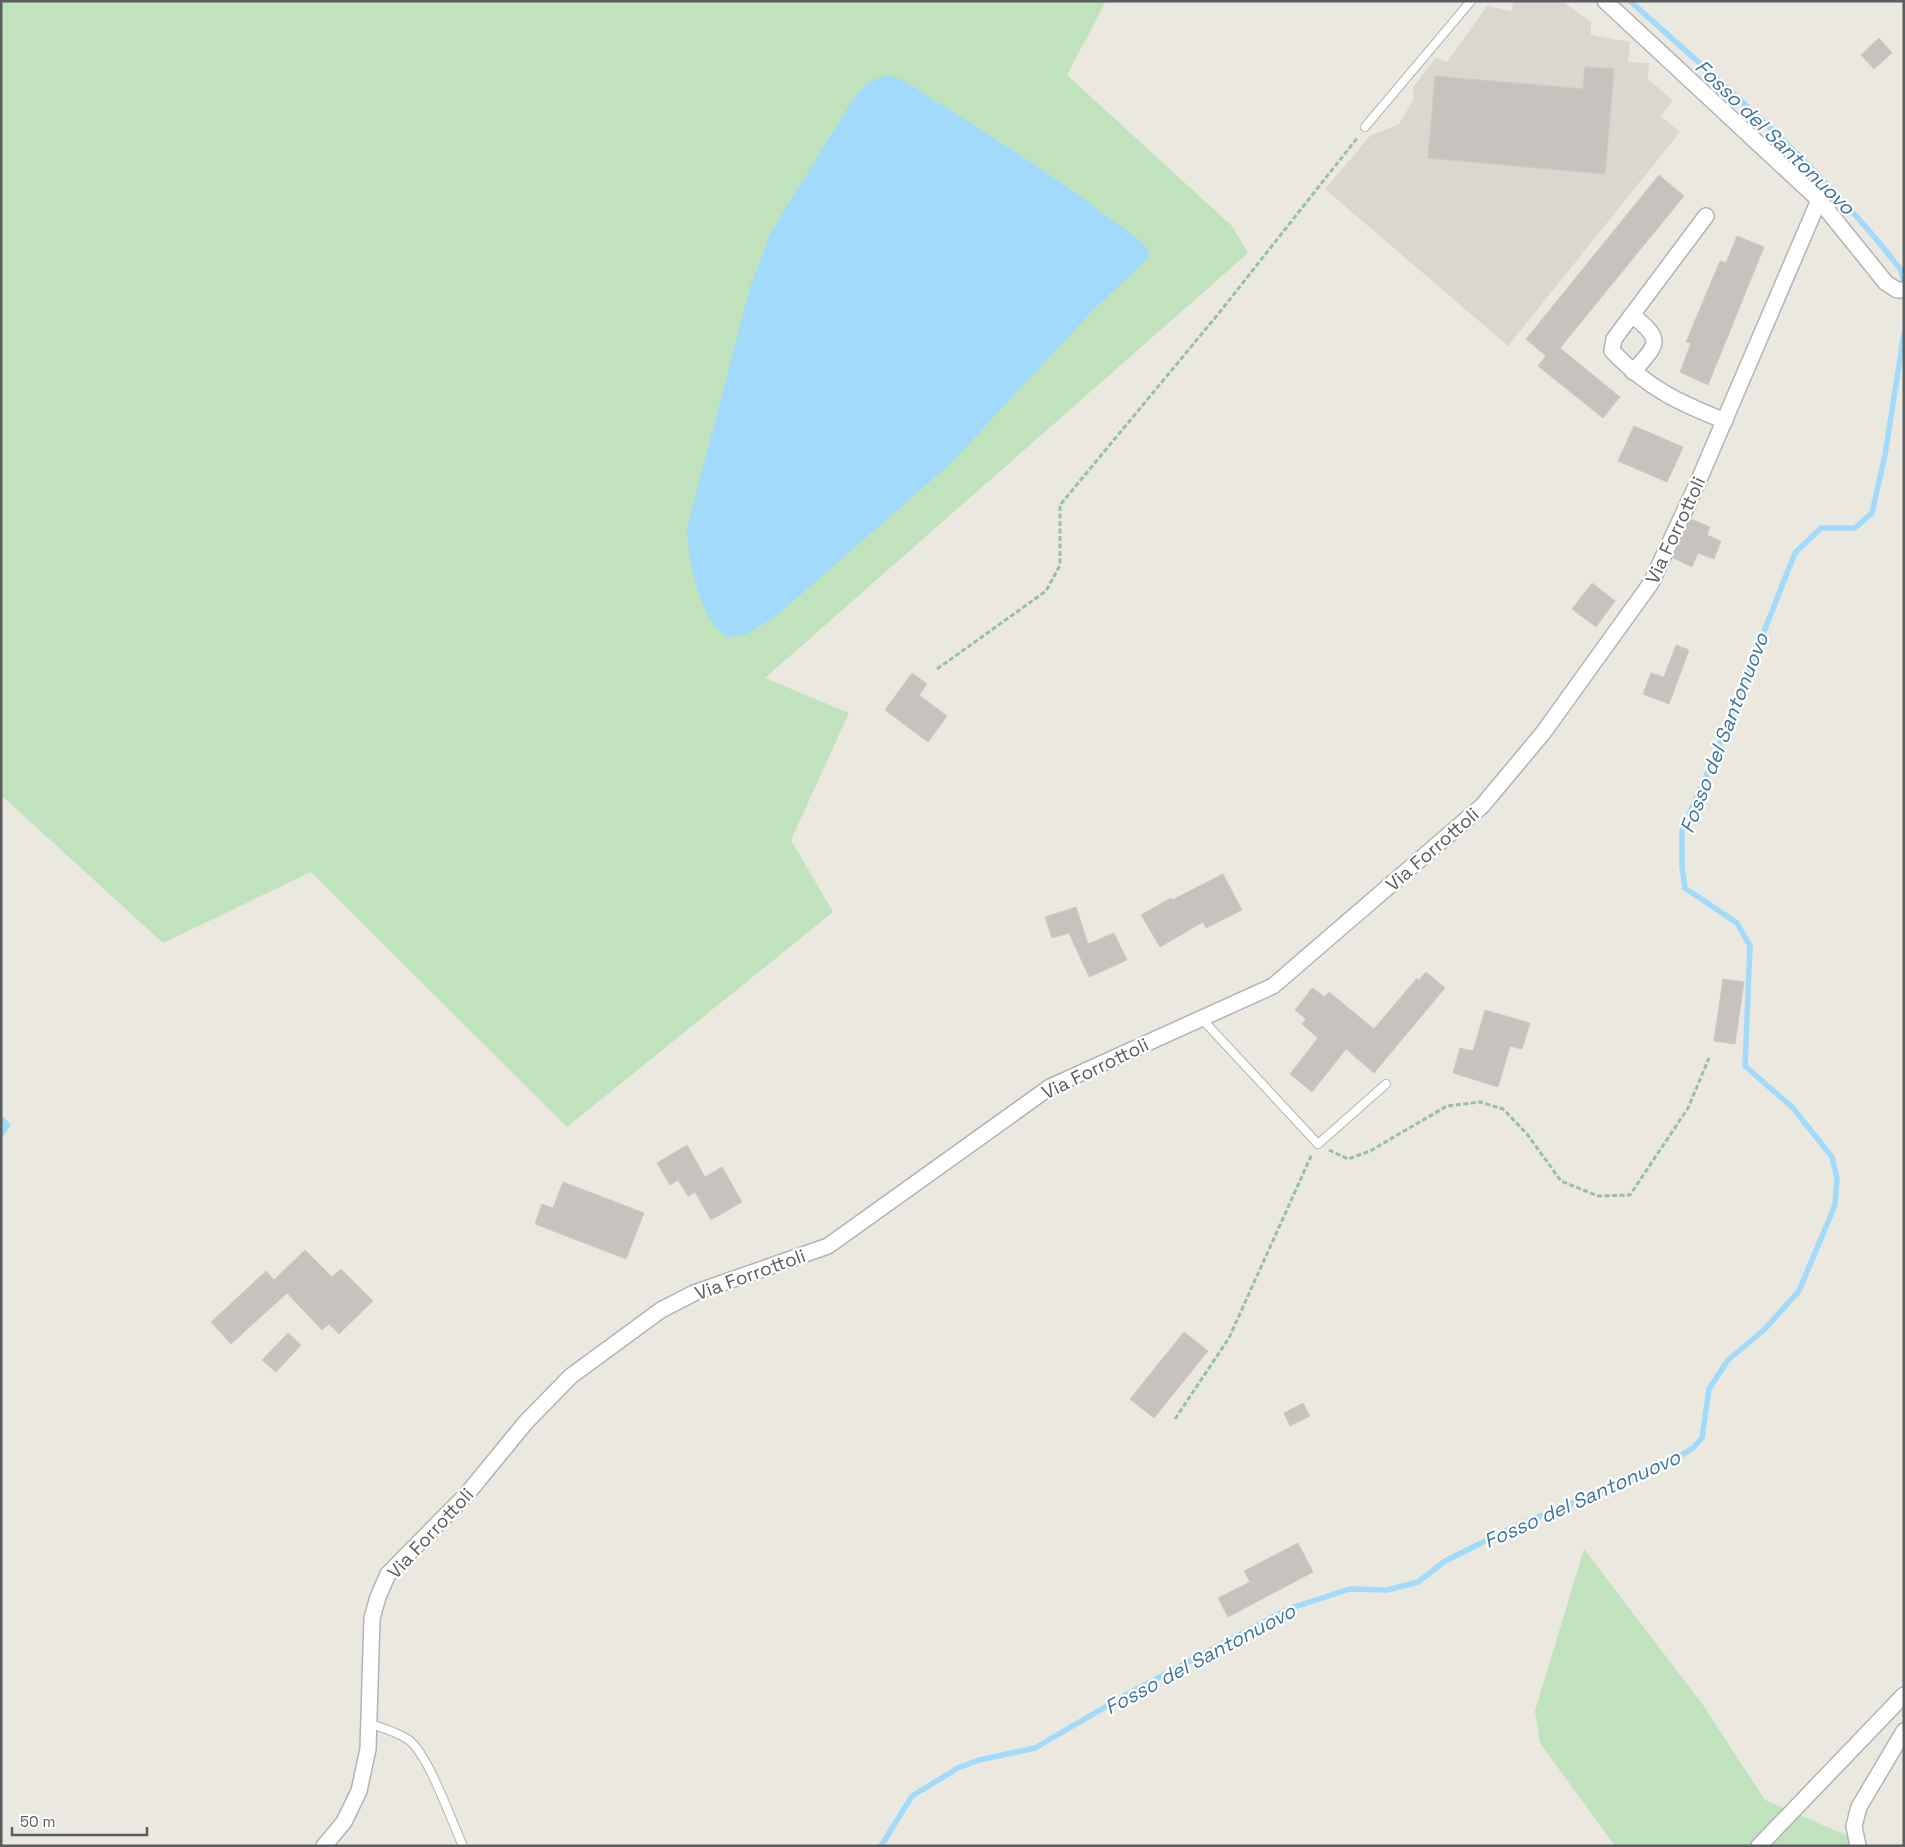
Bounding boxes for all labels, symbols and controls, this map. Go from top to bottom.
water label: Fosso del Santonuovo [1690,54,1861,221]
street label: Via Forrottoli [1640,472,1711,588]
water label: Fosso del Santonuovo [1674,629,1774,837]
street label: Via Forrottoli [1380,802,1484,897]
street label: Via Forrottoli [1038,1032,1153,1105]
street label: Via Forrottoli [692,1243,809,1306]
water label: Fosso del Santonuovo [1480,1444,1685,1554]
street label: Via Forrottoli [382,1482,479,1584]
water label: Fosso del Santonuovo [1100,1597,1300,1720]
scale bar [12,1804,148,1836]
text: 50 m [20,1812,55,1831]

